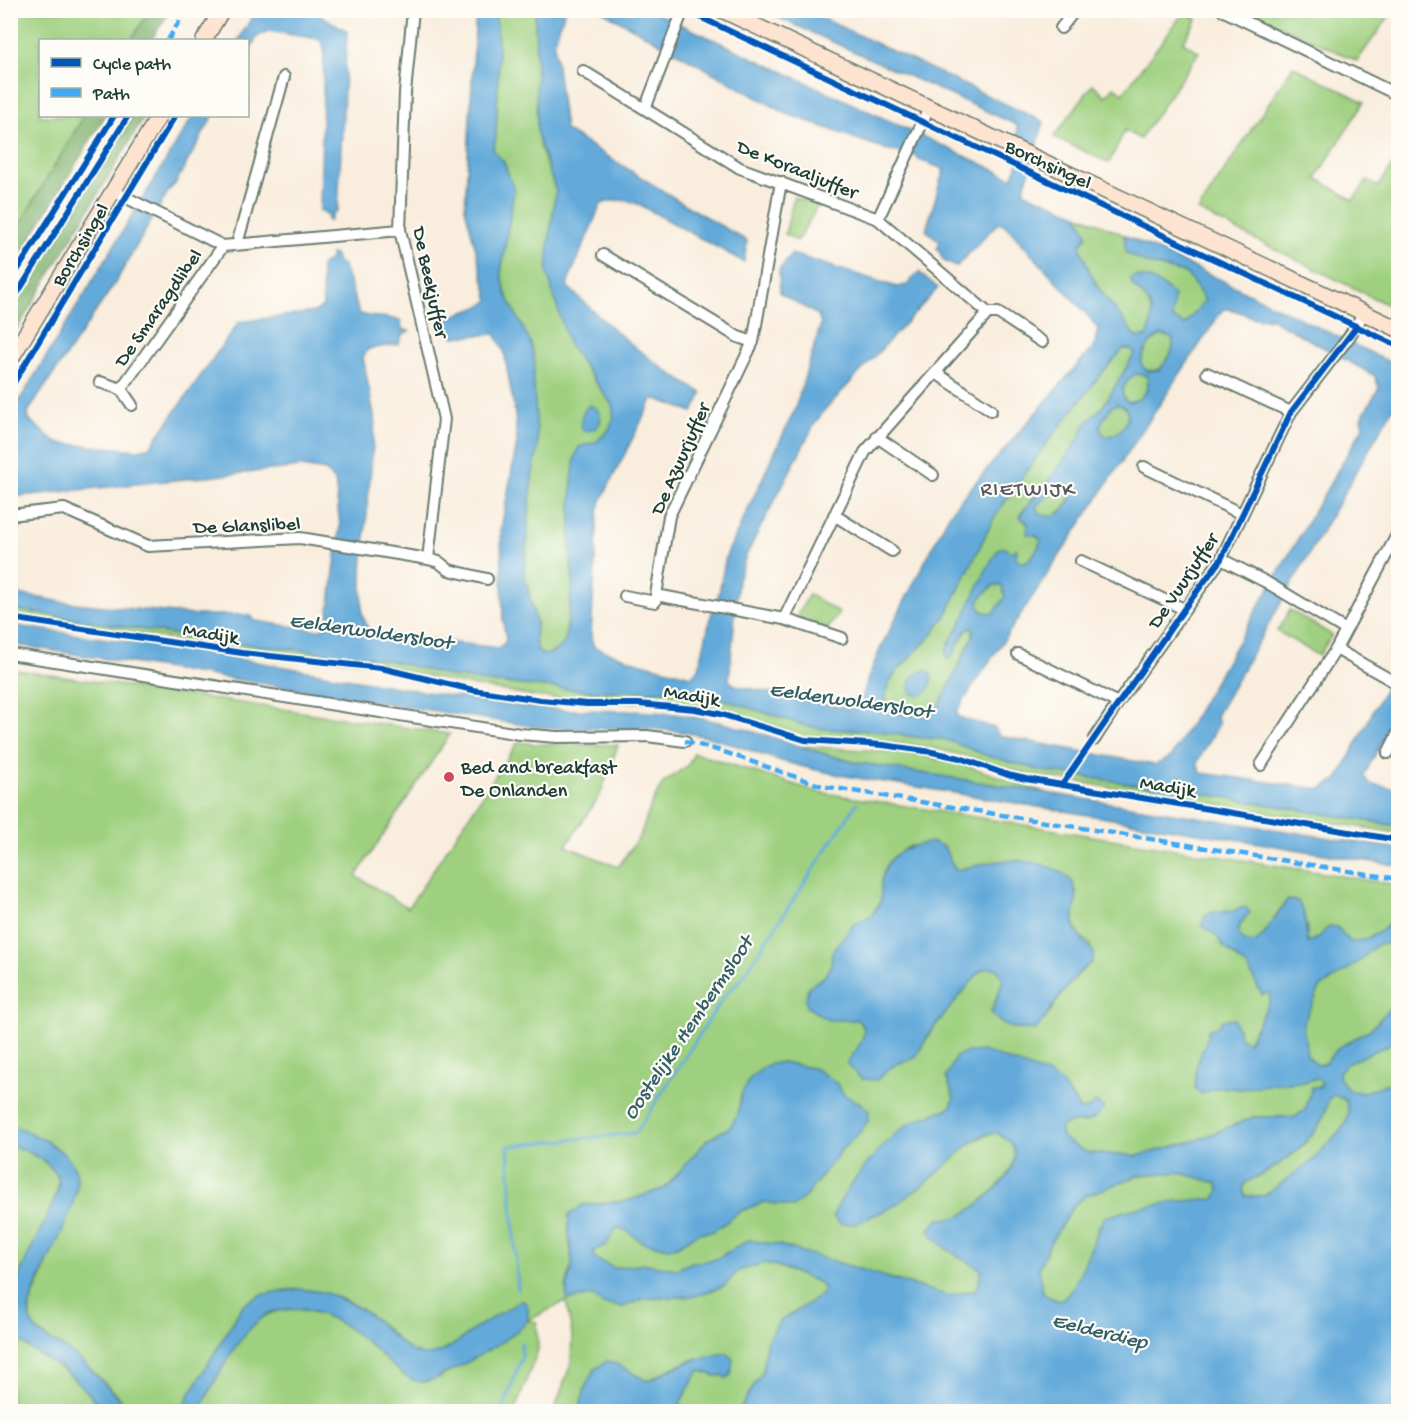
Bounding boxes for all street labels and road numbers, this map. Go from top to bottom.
street label: De Koraaljuffer [731,136,862,207]
street label: Borchsingel [1000,136,1094,196]
street label: Borchsingel [48,200,116,292]
street label: De Beekjuffer [405,223,452,342]
street label: De Smaragdlibel [110,246,209,374]
street label: De Azuurjuffer [647,398,718,520]
street label: De Glanslibel [191,514,301,541]
street label: De Vuurjuffer [1144,528,1226,636]
street label: Madijk [181,620,242,652]
street label: Madijk [662,682,723,714]
street label: Madijk [1138,773,1199,805]

